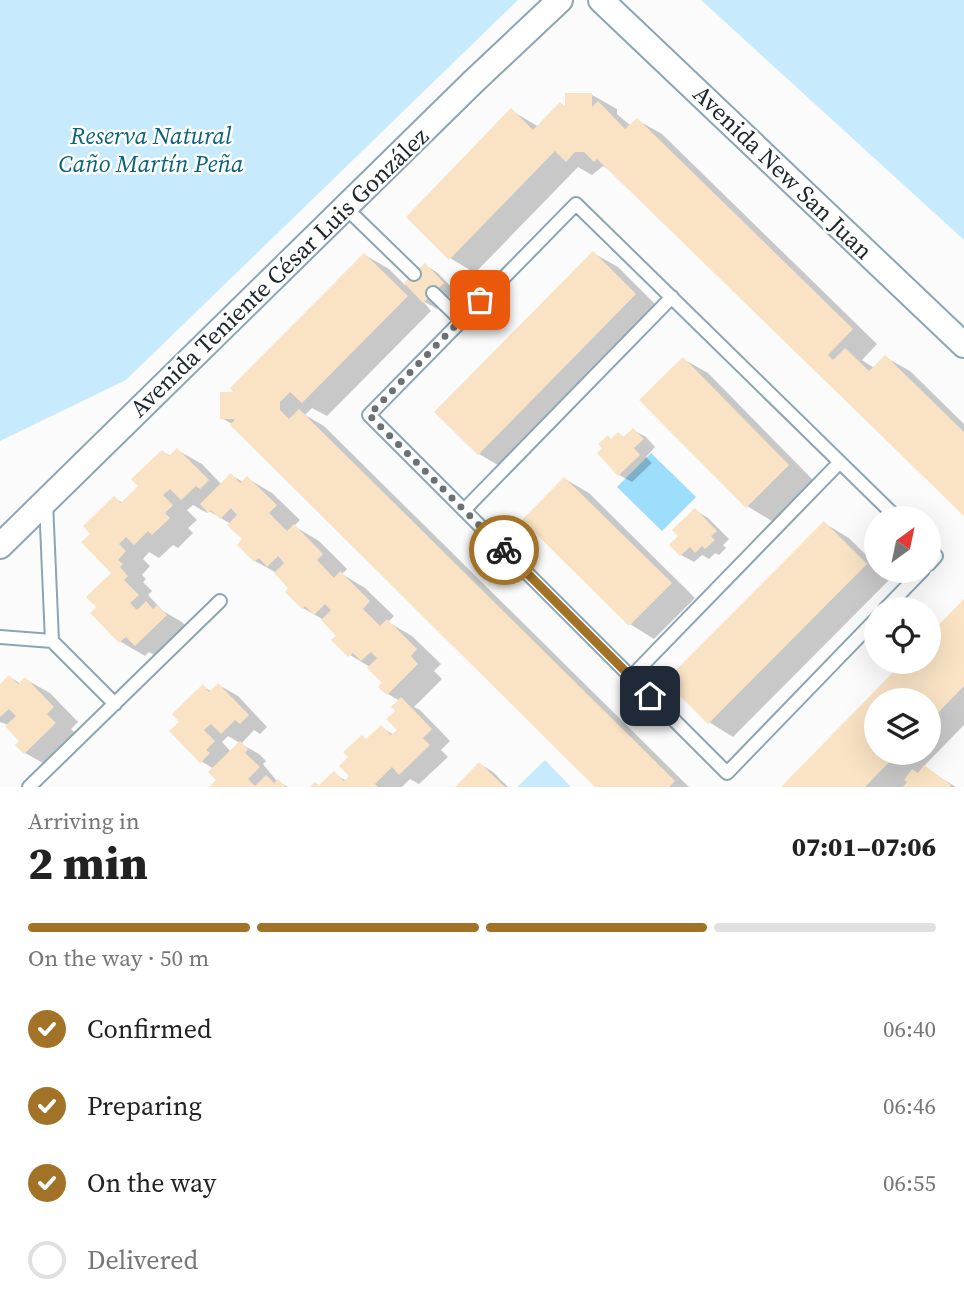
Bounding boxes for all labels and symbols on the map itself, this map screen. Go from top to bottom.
street label: Avenida New San Juan [686,77,880,267]
park label: Reserva Natural Caño Martín Peña [58,119,244,180]
street label: Avenida Teniente César Luis González [122,120,436,424]
pin [450,270,510,330]
north arrow [864,506,942,583]
courier [469,515,539,585]
pin [620,666,680,726]

